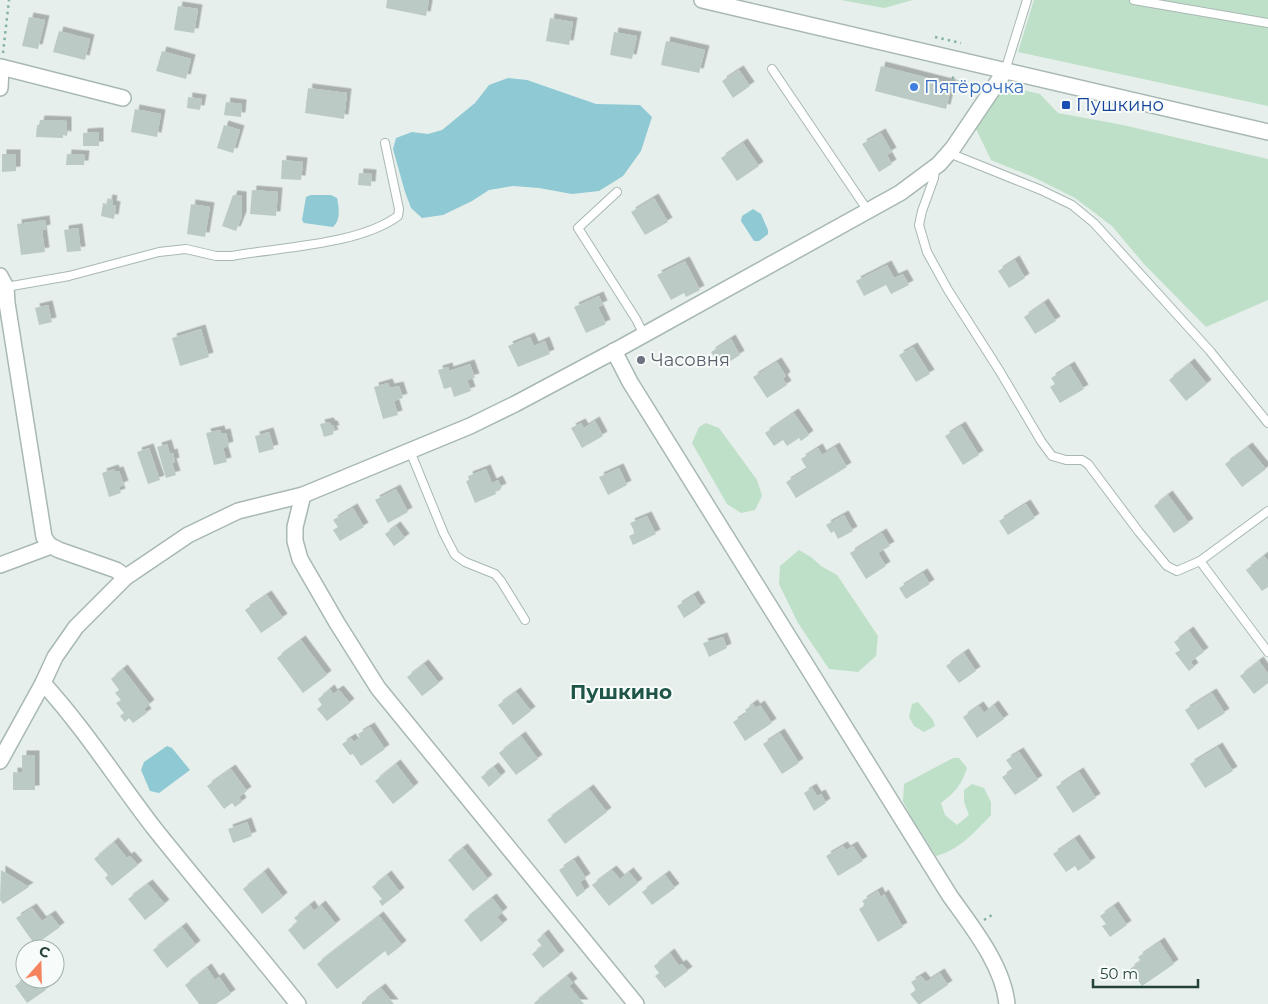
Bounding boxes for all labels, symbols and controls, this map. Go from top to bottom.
place label: Пятёрочка [924,76,1024,98]
marker: Пятёрочка [908,81,920,93]
place label: Пушкино [1076,94,1164,116]
marker: Пушкино [1060,99,1072,111]
place label: Часовня [651,349,730,371]
marker: Часовня [635,354,647,366]
district label: Пушкино [570,680,672,704]
north arrow [15,939,65,989]
text: С [37,942,52,962]
scale bar [1093,956,1198,988]
text: 50 m [1100,964,1138,983]

